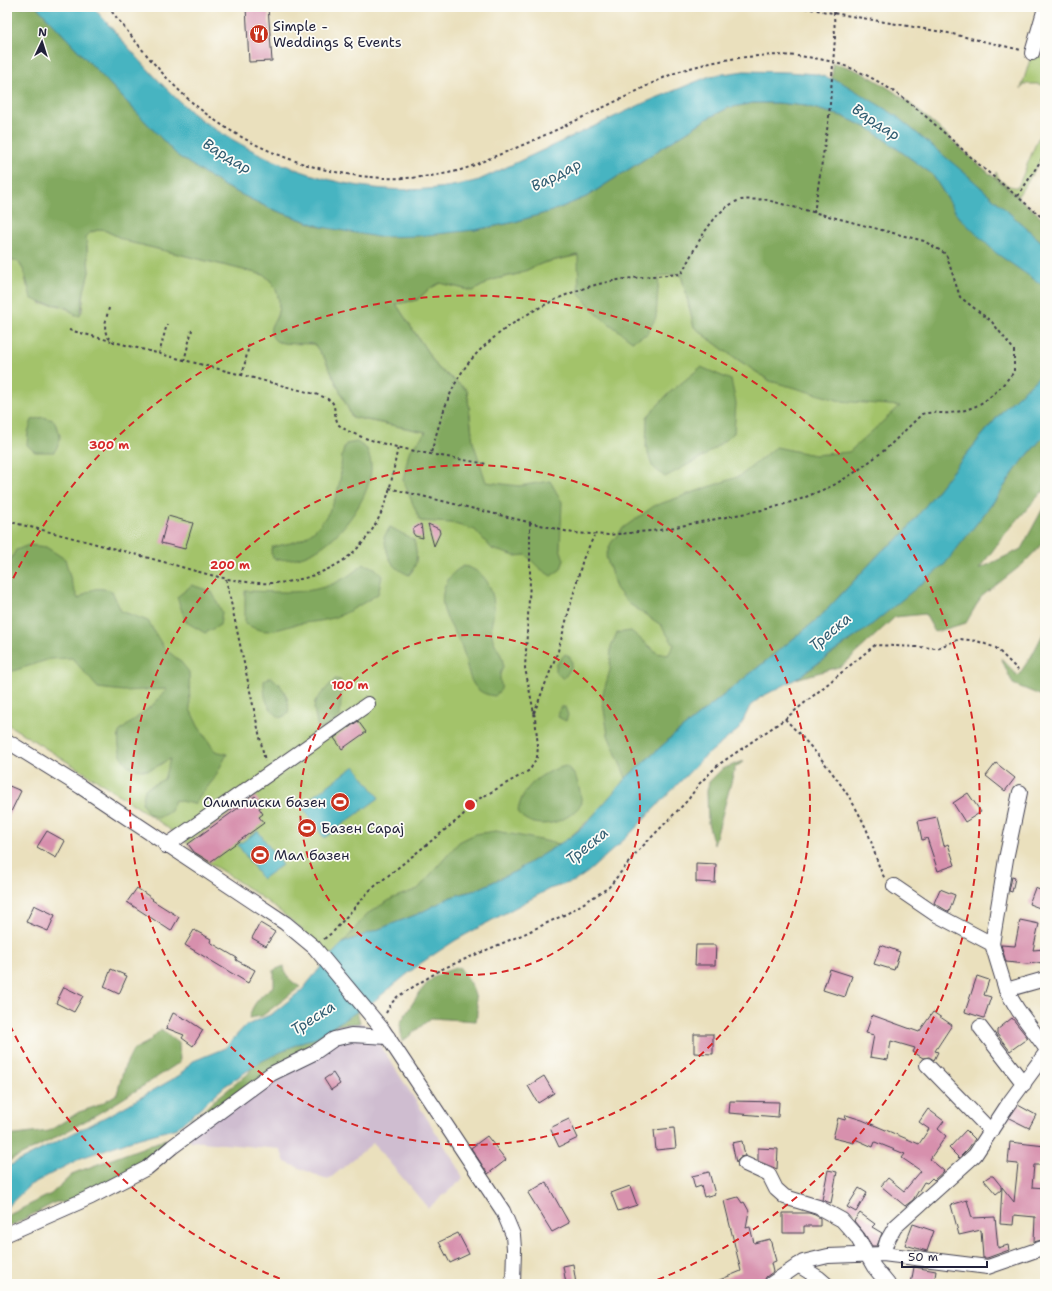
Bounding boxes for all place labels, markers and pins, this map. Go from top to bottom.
place label: Simple - Weddings & Events [273,17,402,51]
restaurant icon: Simple - Weddings & Events [248,23,270,45]
sports icon: Олимписки базен [329,791,351,813]
place label: Олимписки базен [203,793,326,811]
centre of rings [463,798,477,812]
sports icon: Базен Сарај [296,817,318,839]
place label: Базен Сарај [321,819,404,837]
sports icon: Мал базен [249,844,271,866]
place label: Мал базен [274,846,349,864]

